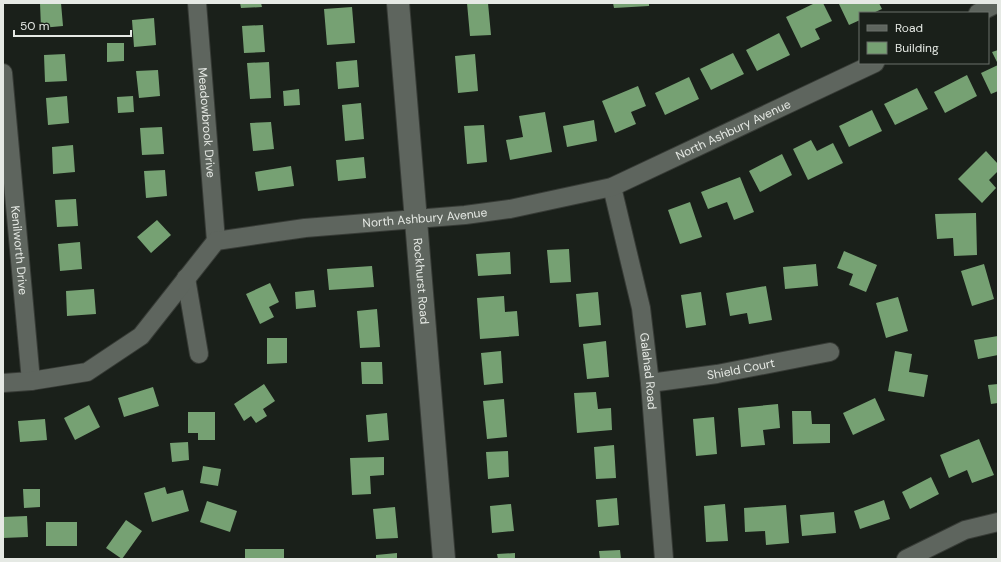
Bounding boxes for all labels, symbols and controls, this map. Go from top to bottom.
scale bar [14,12,131,38]
legend [859,12,989,64]
text: 50 m [20,18,49,34]
text: Road [895,20,923,36]
text: Building [895,40,939,56]
street label: Meadowbrook Drive [194,67,219,179]
street label: North Ashbury Avenue [673,96,793,164]
street label: North Ashbury Avenue [362,204,488,231]
street label: Kenilworth Drive [7,205,31,296]
street label: Rockhurst Road [409,237,433,325]
street label: Galahad Road [636,332,660,410]
street label: Shield Court [706,355,777,383]

